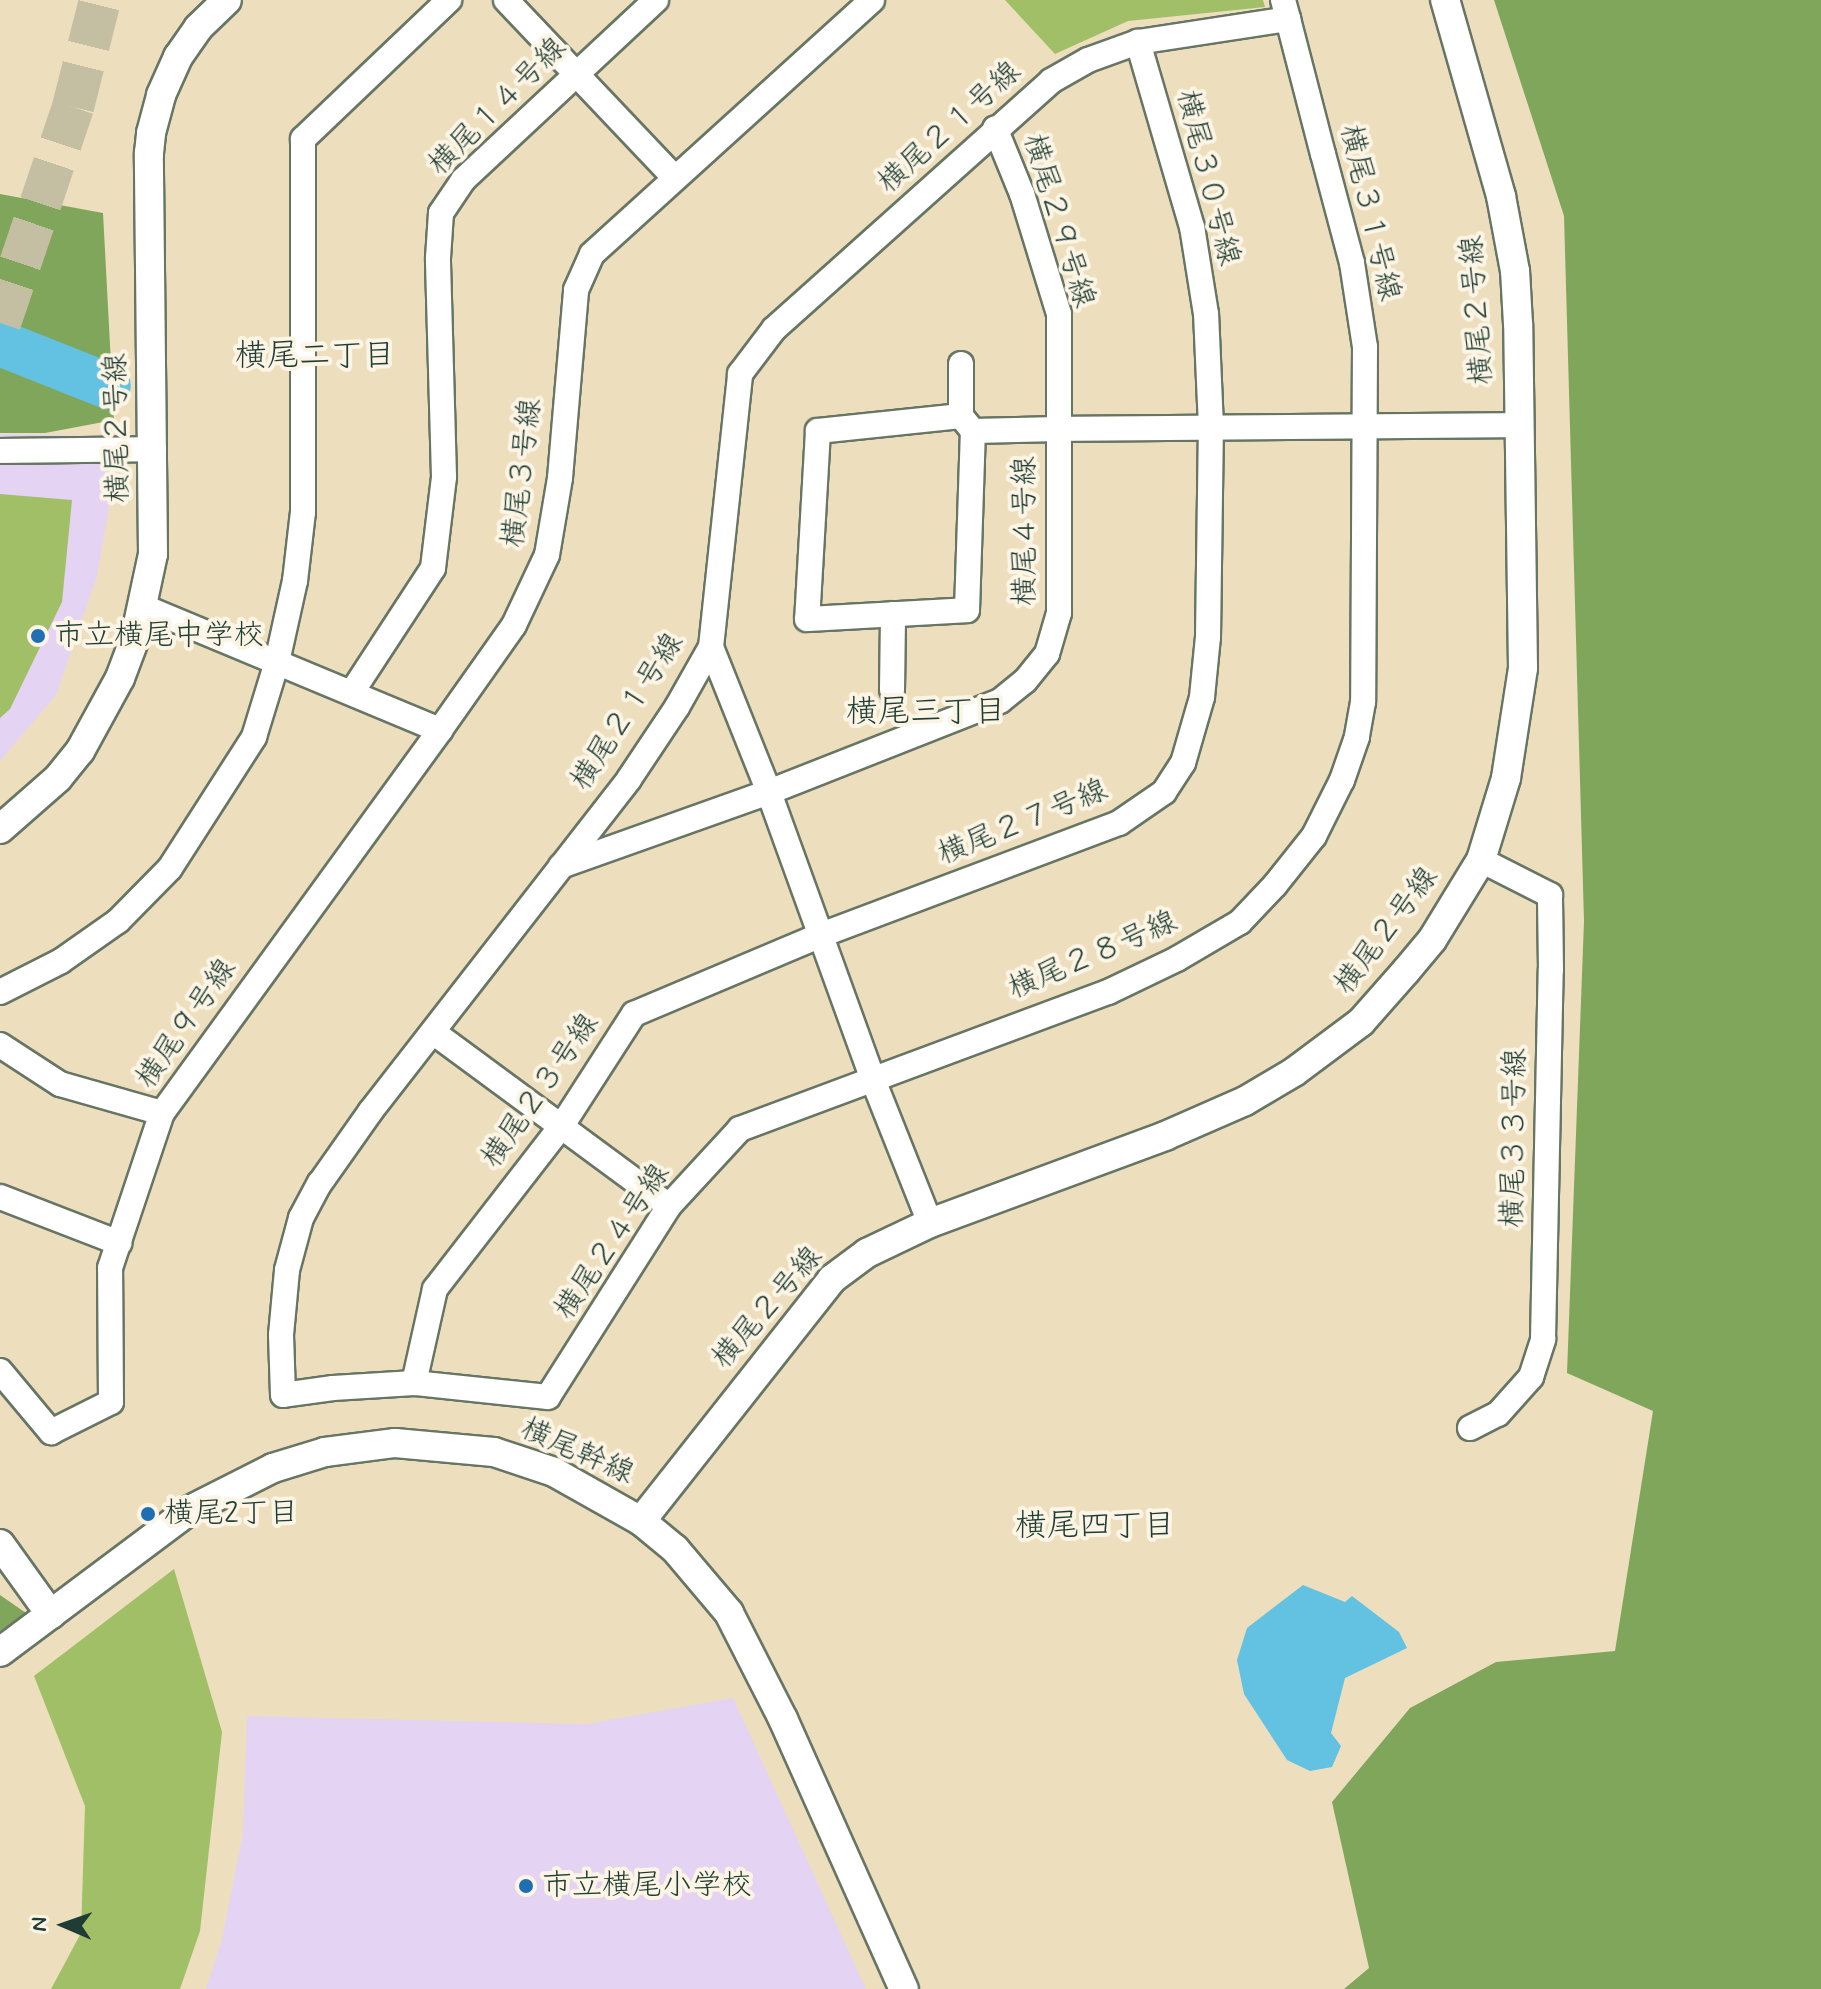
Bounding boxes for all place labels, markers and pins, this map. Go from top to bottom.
place label: 市立横尾中学校 [54,618,264,654]
marker: 市立横尾中学校 [29,627,47,645]
place label: 横尾2丁目 [164,1496,299,1532]
marker: 横尾2丁目 [139,1505,157,1523]
place label: 市立横尾小学校 [542,1868,752,1904]
marker: 市立横尾小学校 [517,1877,535,1895]

